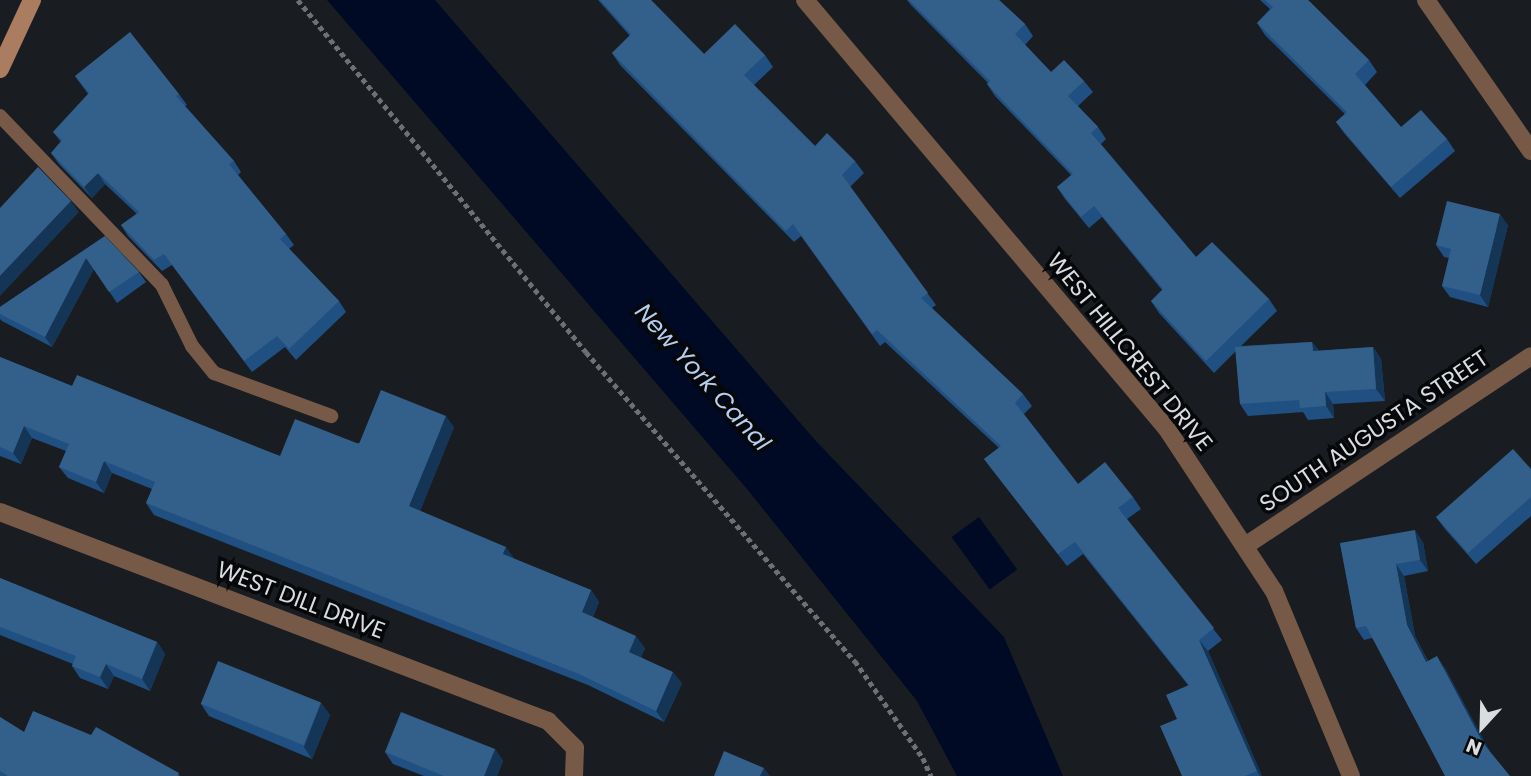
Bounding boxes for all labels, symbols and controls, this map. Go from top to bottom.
street label: WEST HILLCREST DRIVE [1042,247,1218,457]
water label: New York Canal [629,297,777,457]
street label: SOUTH AUGUSTA STREET [1255,344,1493,518]
street label: WEST DILL DRIVE [213,555,389,645]
north arrow [1447,692,1517,762]
text: N [1462,732,1486,762]

